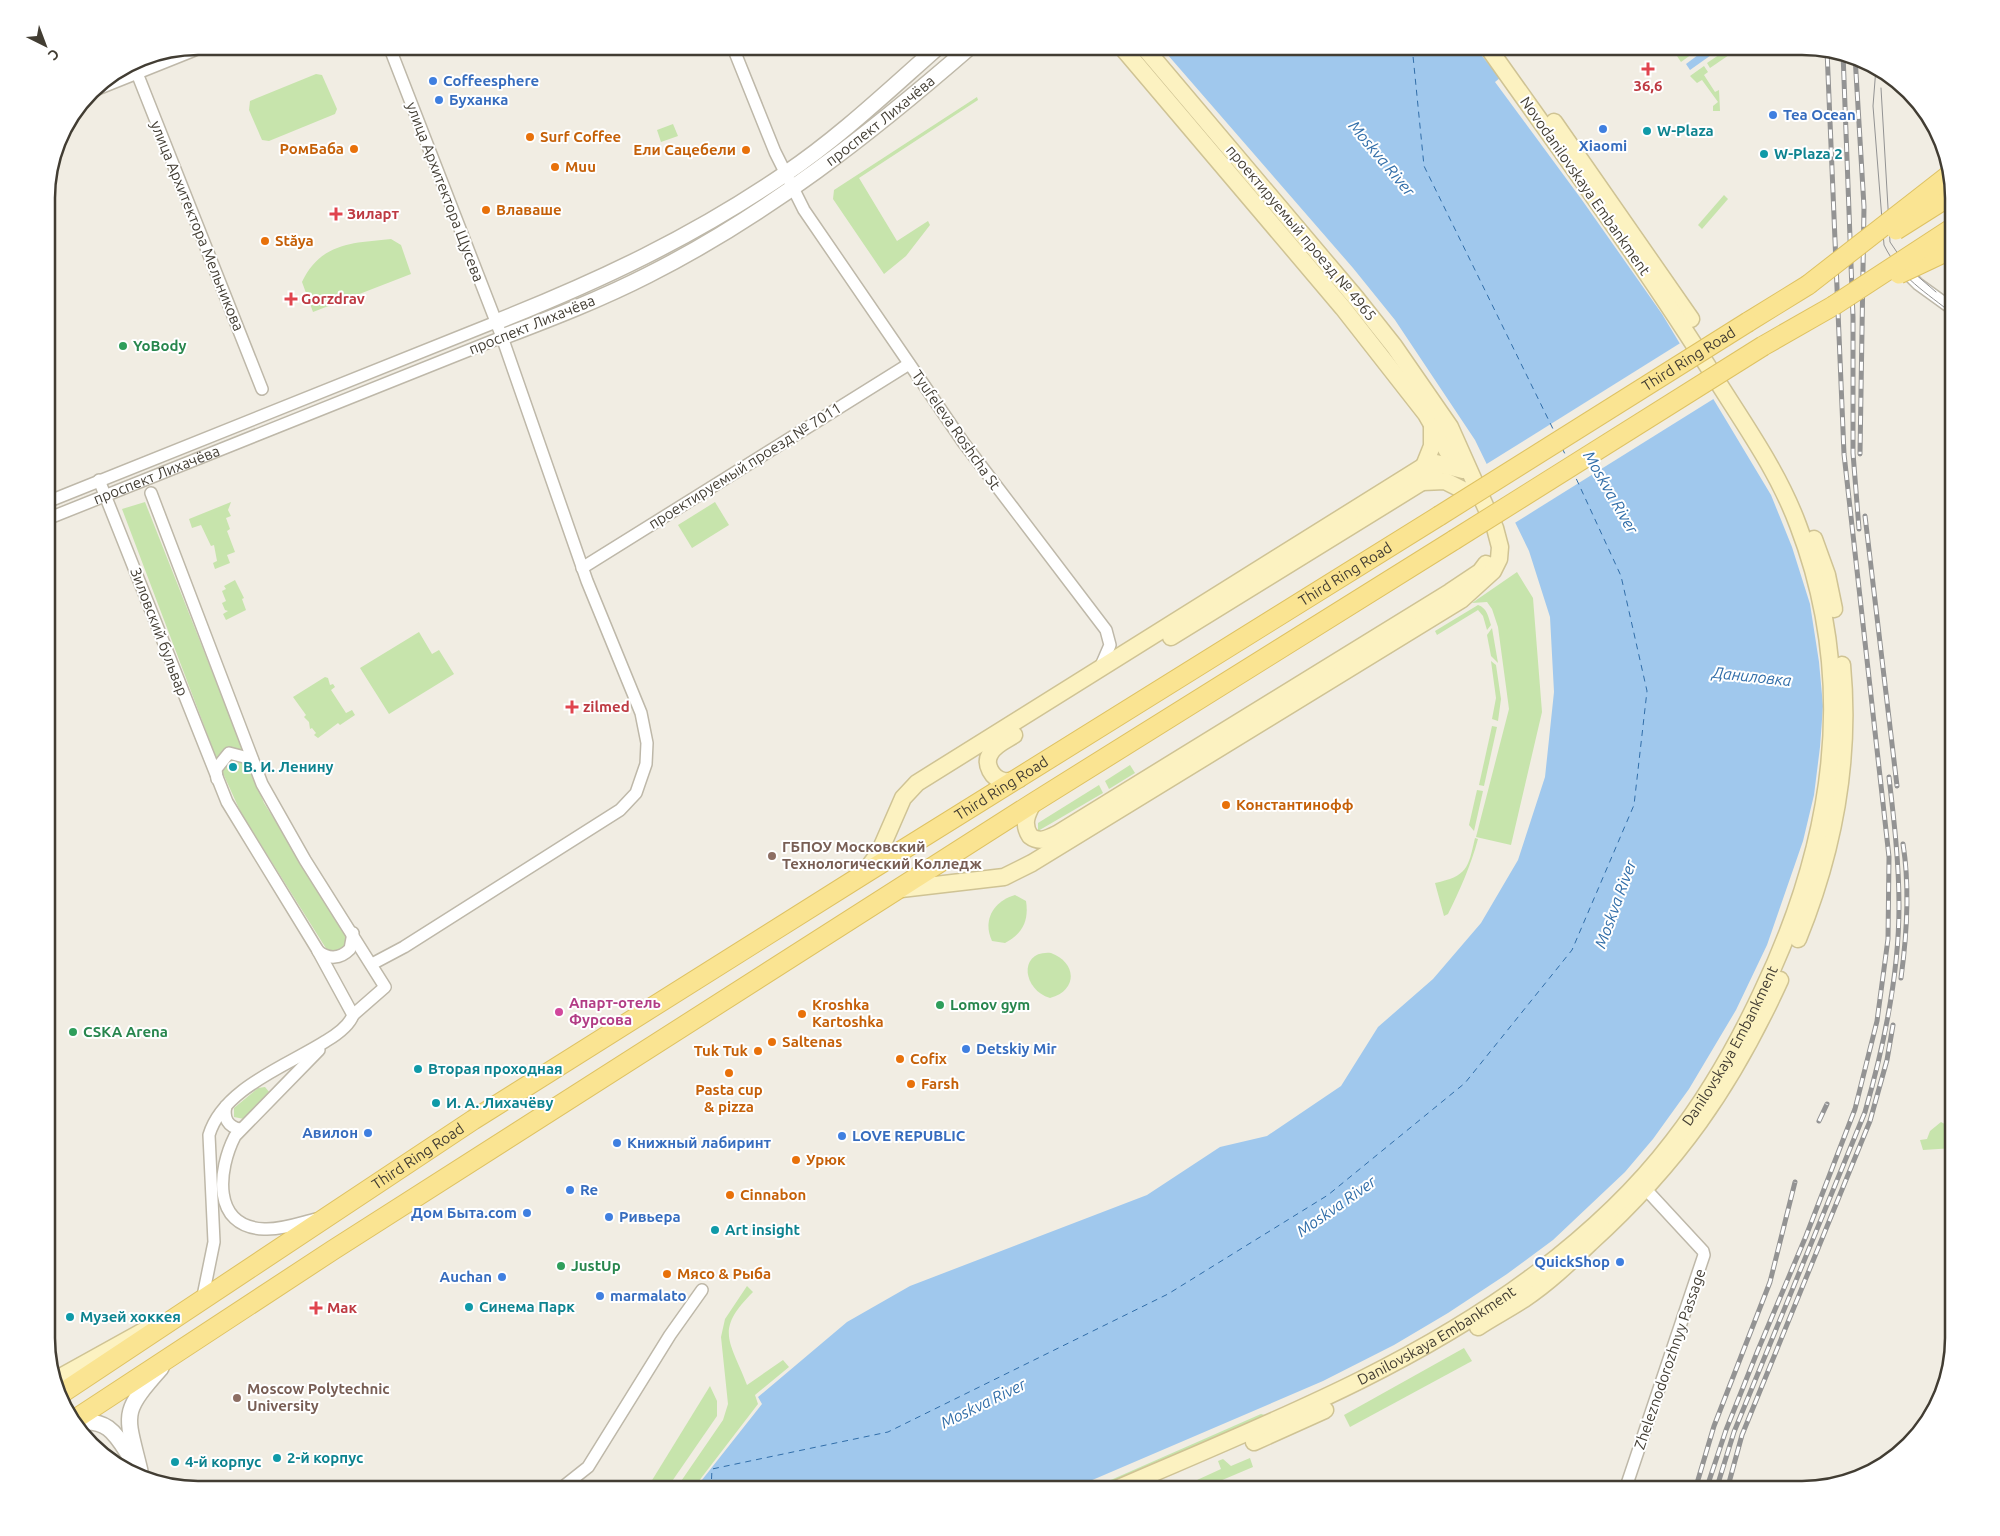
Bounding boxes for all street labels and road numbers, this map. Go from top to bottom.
street label: проспект Лихачёва [822,72,938,169]
street label: Novodanilovskaya Embankment [1517,93,1654,278]
street label: улица Архитектора Щусева [403,100,488,284]
street label: улица Архитектора Мельникова [147,118,248,333]
street label: проектируемый проезд № 4965 [1223,141,1380,324]
street label: проспект Лихачёва [466,291,597,358]
street label: Third Ring Road [1639,323,1738,394]
street label: Tyufeleva Roshcha St [909,367,1004,493]
street label: проектируемый проезд № 7011 [645,399,844,532]
street label: проспект Лихачёва [91,442,222,508]
street label: Third Ring Road [1295,538,1395,609]
street label: Зиловский бульвар [127,565,192,698]
street label: Third Ring Road [951,753,1051,823]
street label: Danilovskaya Embankment [1678,963,1781,1129]
street label: Third Ring Road [369,1119,467,1193]
street label: Zheleznodorozhnyy Passage [1631,1266,1708,1451]
street label: Danilovskaya Embankment [1355,1282,1519,1388]

